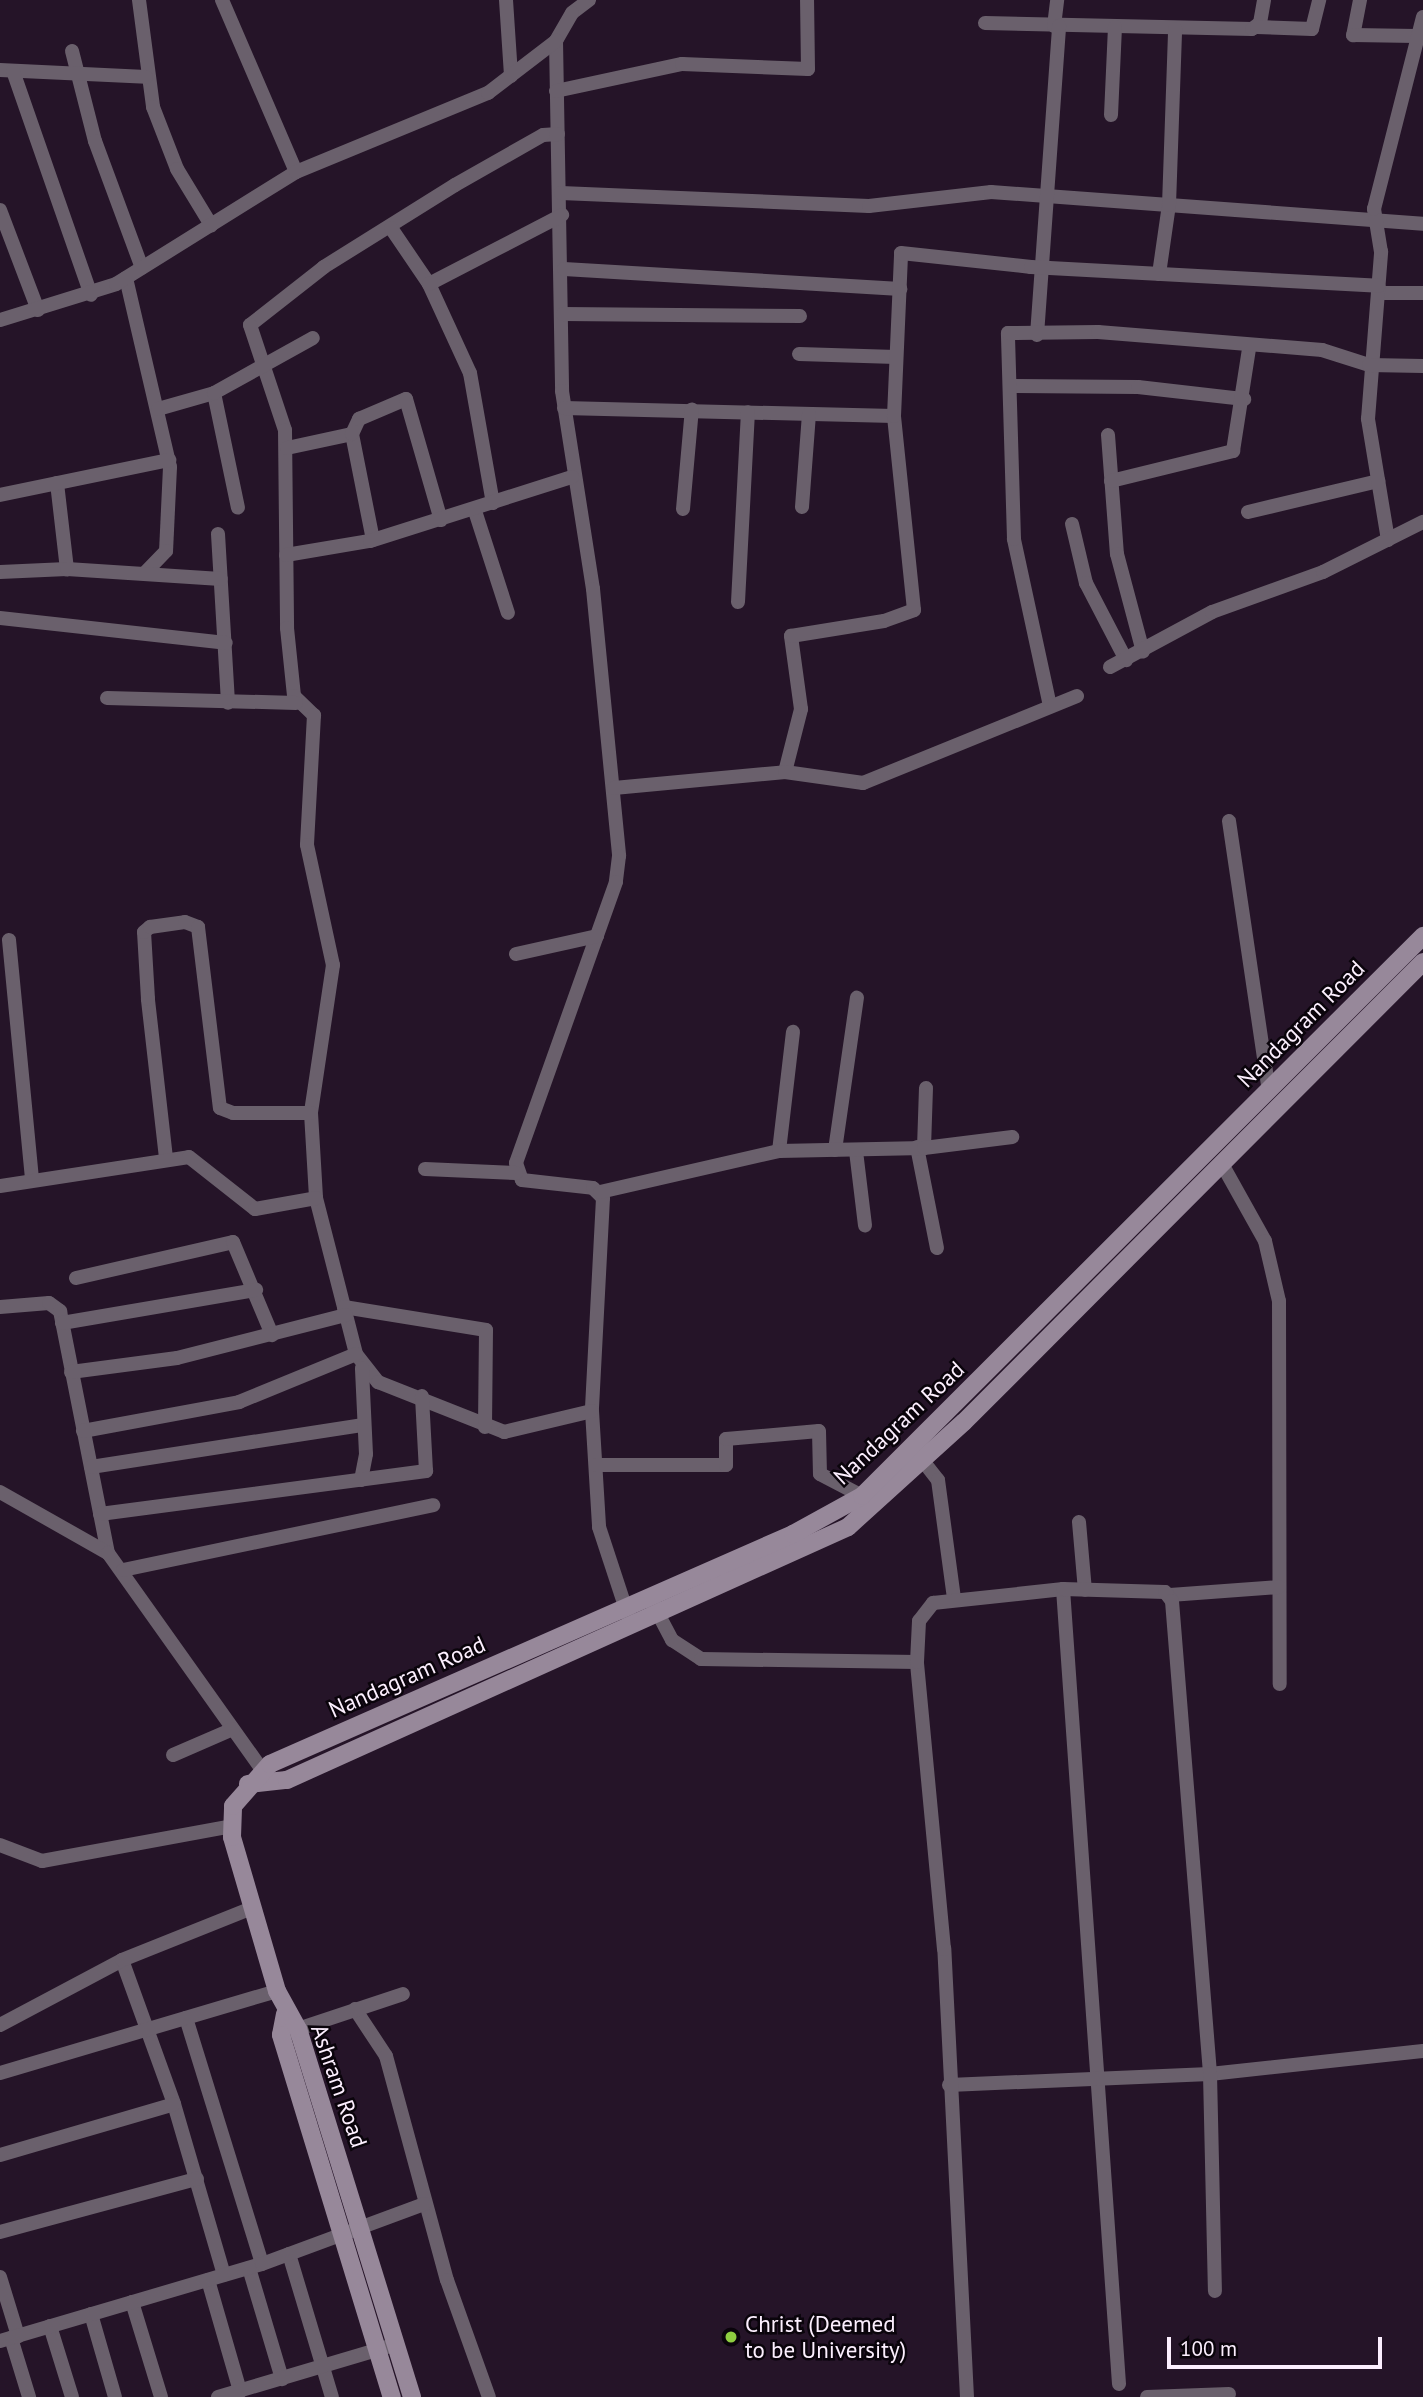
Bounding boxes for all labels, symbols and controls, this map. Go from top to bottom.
street label: Nandagram Road [1232,955,1370,1093]
street label: Nandagram Road [828,1356,970,1490]
street label: Nandagram Road [324,1630,490,1724]
street label: Ashram Road [305,2021,373,2151]
place label: Christ (Deemed to be University) [745,2310,906,2364]
scale bar [1171,2324,1386,2368]
marker: Christ (Deemed to be University) [723,2329,739,2345]
text: 100 m [1180,2335,1237,2362]

